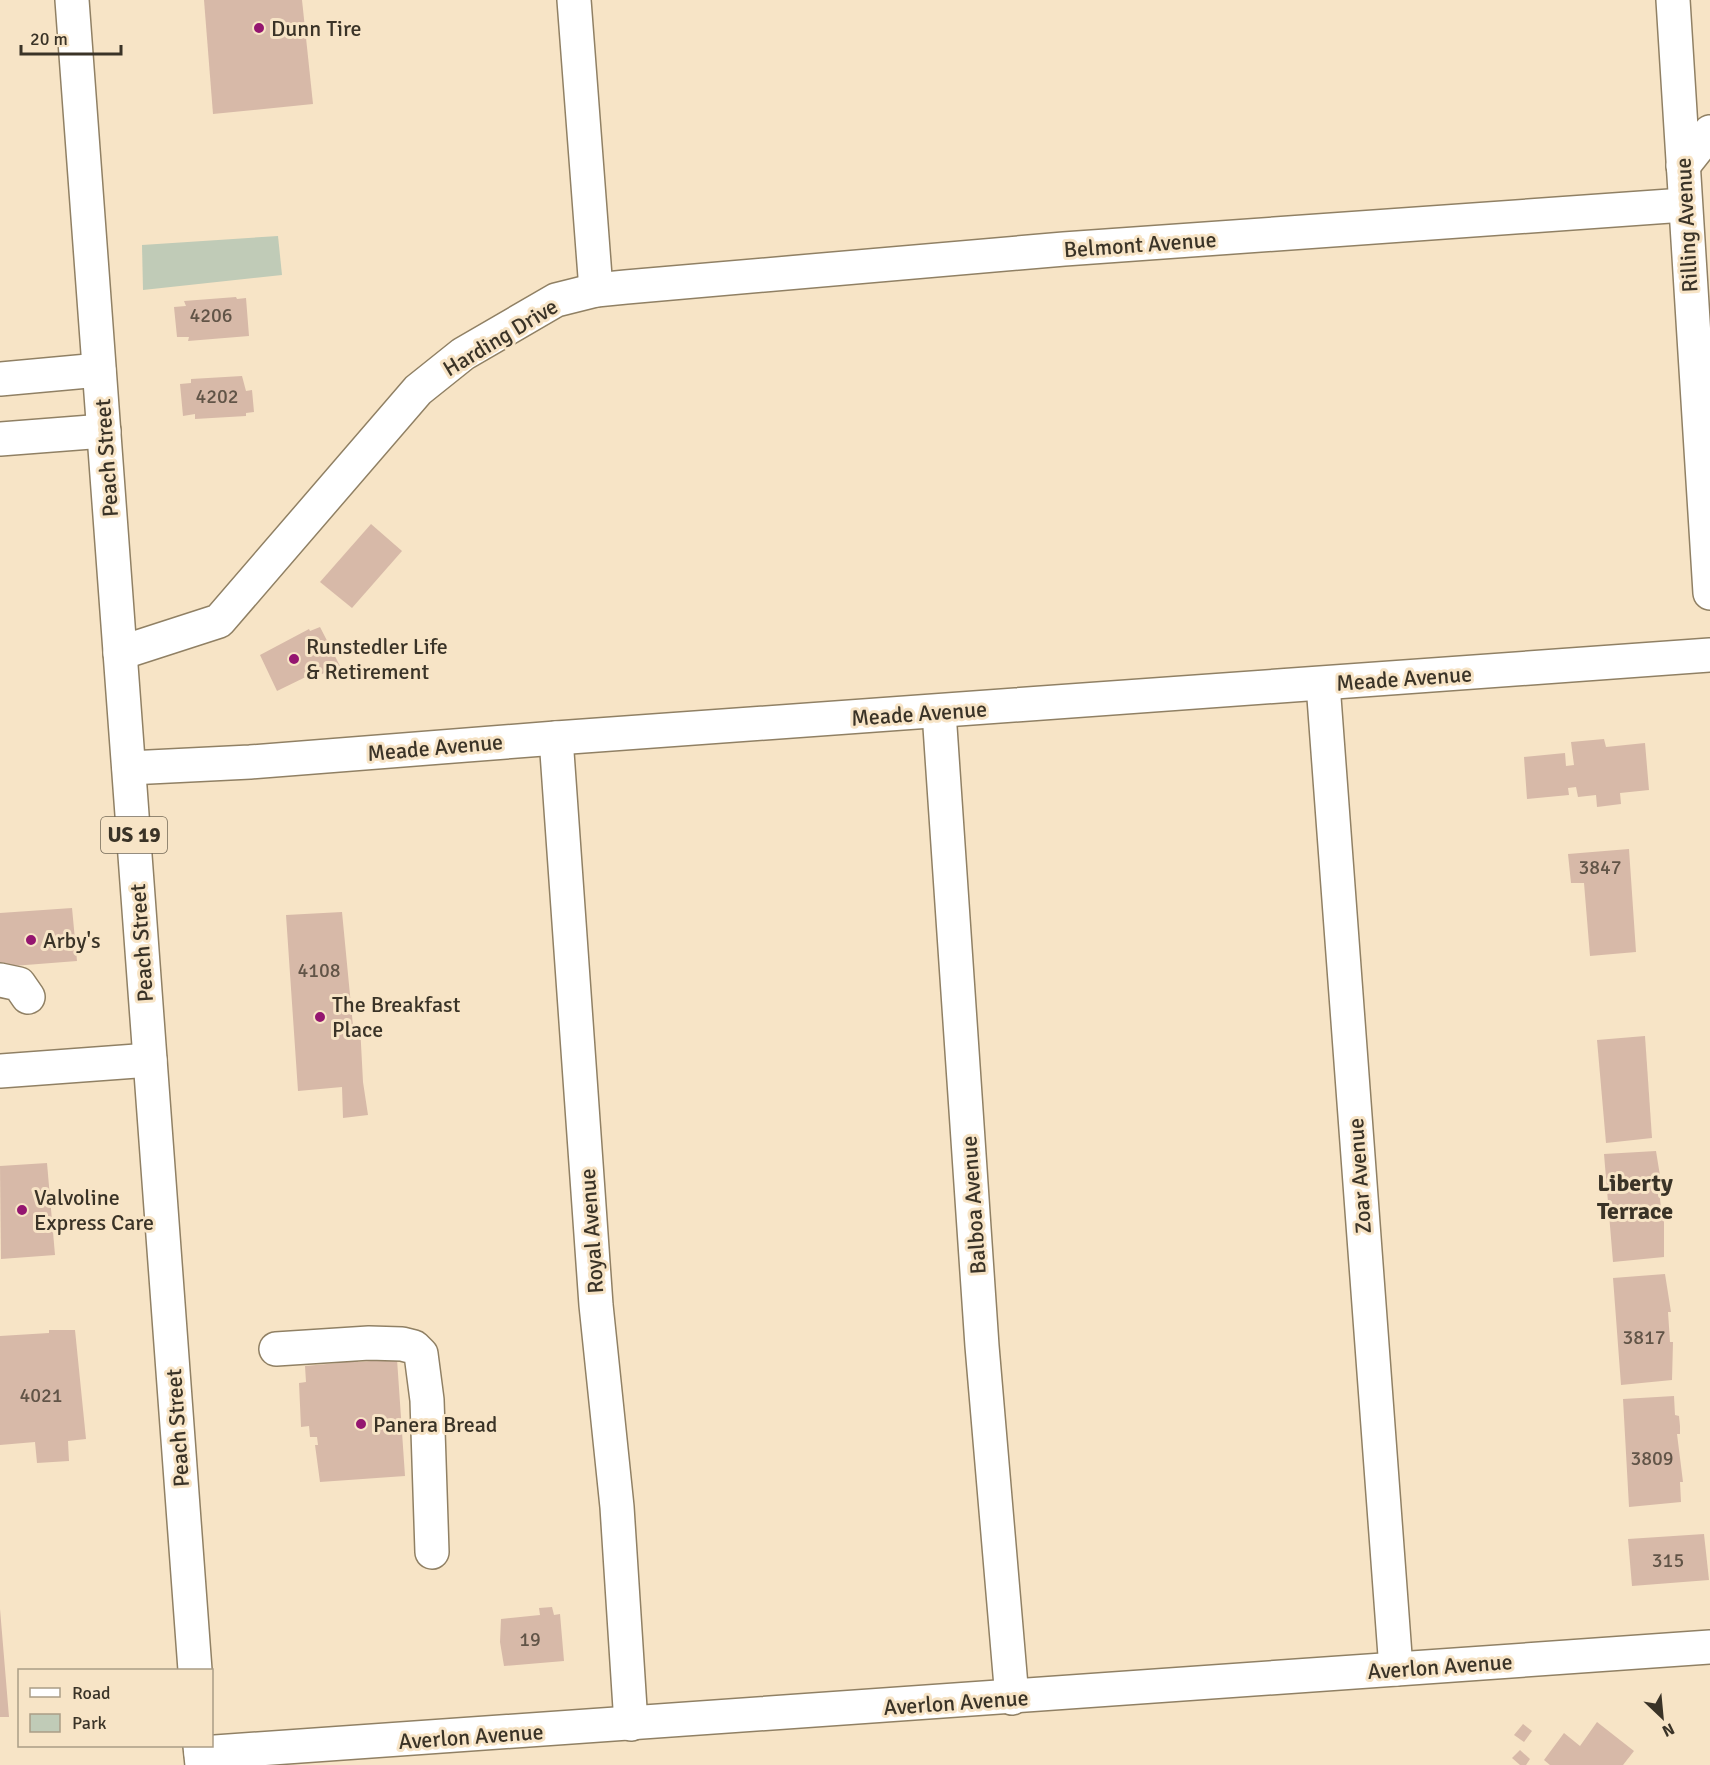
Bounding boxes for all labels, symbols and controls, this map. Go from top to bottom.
place label: Dunn Tire [271,15,362,42]
scale bar [21,18,122,56]
marker: Dunn Tire [252,21,266,35]
text: 20 m [30,28,68,50]
street label: Rilling Avenue [1669,157,1704,293]
street label: Belmont Avenue [1063,226,1217,263]
street label: Harding Drive [438,293,563,382]
house number: 4206 [189,303,233,328]
house number: 4202 [195,384,239,409]
street label: Peach Street [89,398,124,518]
place label: Runstedler Life & Retirement [306,633,448,685]
marker: Runstedler Life & Retirement [287,652,301,666]
street label: Meade Avenue [1335,660,1473,697]
street label: Meade Avenue [850,695,988,732]
street label: Meade Avenue [366,728,504,767]
road number: US 19 [101,817,167,853]
house number: 3847 [1578,855,1622,880]
street label: Peach Street [124,883,159,1003]
place label: Arby's [43,927,101,954]
marker: Arby's [24,933,38,947]
house number: 4108 [297,958,341,983]
place label: The Breakfast Place [332,991,461,1043]
marker: The Breakfast Place [313,1010,327,1024]
street label: Zoar Avenue [1342,1117,1377,1235]
street label: Balboa Avenue [955,1135,992,1275]
street label: Royal Avenue [574,1168,609,1294]
district label: Liberty Terrace [1597,1168,1673,1226]
place label: Valvoline Express Care [34,1184,154,1236]
marker: Valvoline Express Care [15,1203,29,1217]
house number: 3817 [1622,1325,1666,1350]
street label: Peach Street [160,1368,195,1488]
house number: 4021 [19,1383,63,1408]
place label: Panera Bread [373,1411,498,1438]
marker: Panera Bread [354,1417,368,1431]
house number: 3809 [1630,1446,1674,1471]
house number: 315 [1652,1548,1684,1573]
house number: 19 [519,1627,541,1652]
street label: Averlon Avenue [1367,1648,1513,1685]
legend [18,1669,213,1747]
text: Road [72,1682,111,1704]
street label: Averlon Avenue [883,1684,1029,1721]
north arrow [1632,1687,1692,1747]
text: Park [72,1712,107,1734]
street label: Averlon Avenue [398,1718,544,1755]
text: N [1659,1718,1678,1741]

